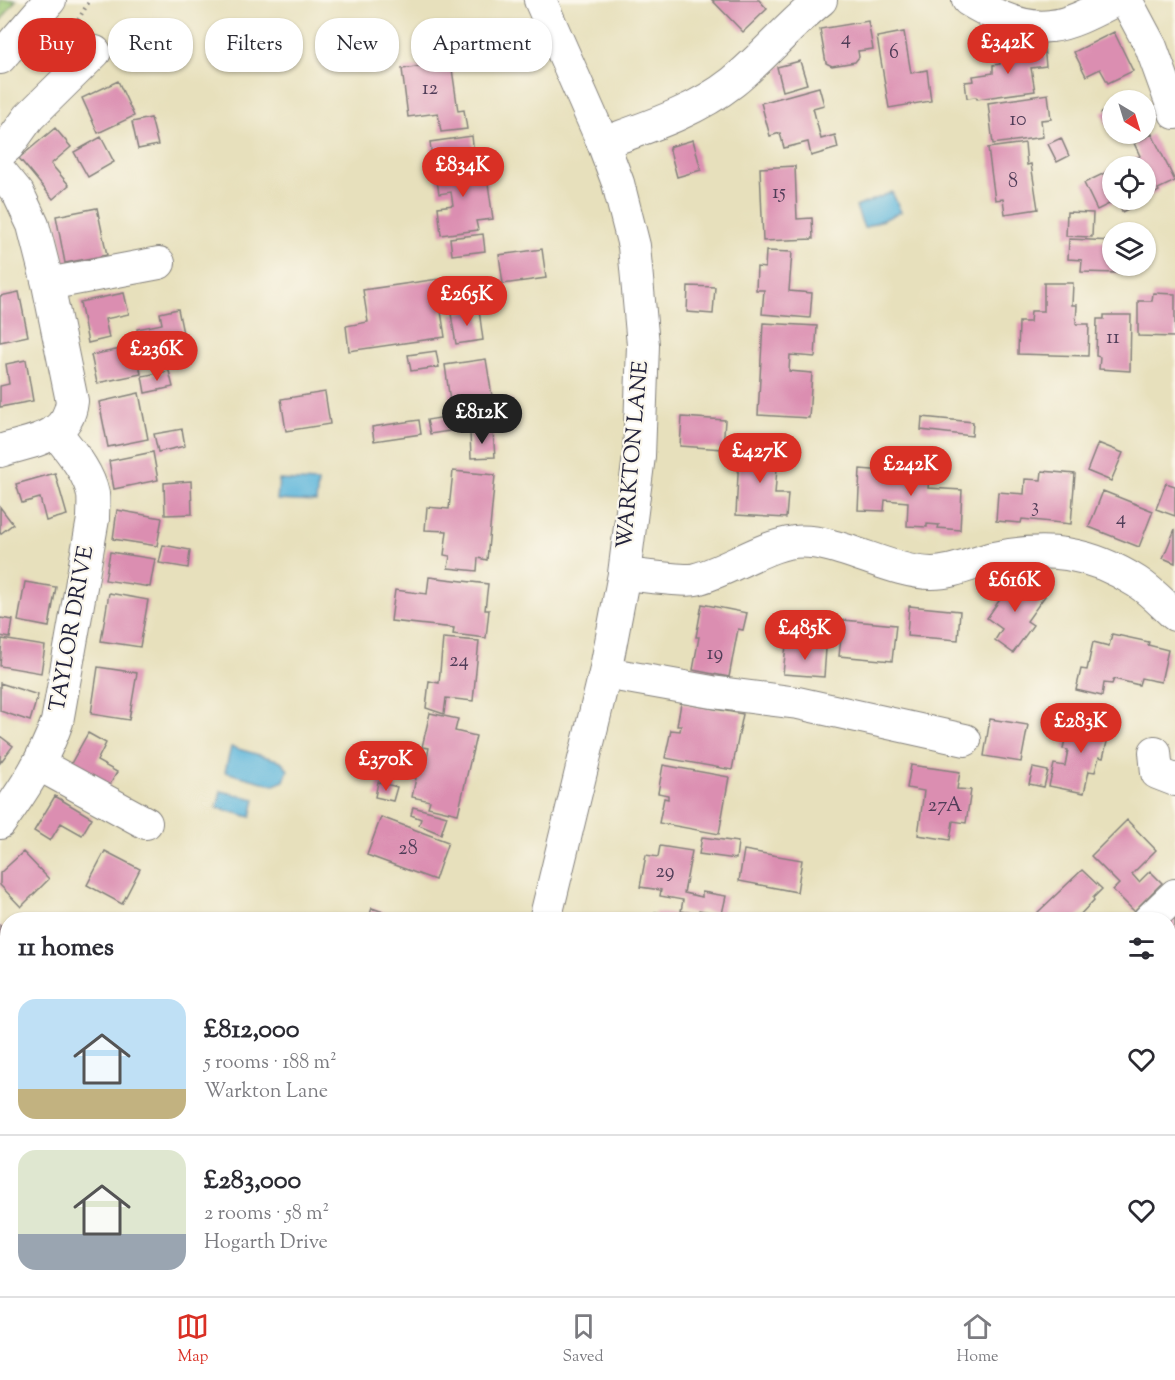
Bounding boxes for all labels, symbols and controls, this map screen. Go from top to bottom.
chip: Buy [18,18,96,72]
chip: Rent [108,18,193,72]
chip: Filters [205,18,303,72]
chip: New [315,18,399,72]
chip: Apartment [411,18,552,72]
pin: £342K [966,24,1050,75]
house number: 4 [841,25,851,54]
text: £342K [981,29,1035,58]
house number: 6 [889,39,899,68]
house number: 12 [422,75,438,104]
north arrow [1102,90,1156,144]
map controls [1102,90,1156,276]
house number: 10 [1009,106,1027,135]
pin: £834K [421,147,505,198]
text: £834K [436,152,490,181]
button: locate [1102,156,1156,210]
house number: 8 [1008,168,1018,197]
house number: 15 [772,179,786,208]
button: layers [1102,222,1156,276]
pin: £265K [425,276,509,327]
text: £265K [441,281,493,310]
house number: 11 [1106,324,1120,353]
pin: £236K [115,331,199,382]
text: £236K [131,336,183,365]
street label: WARKTON LANE [610,360,658,550]
pin: £812K [440,394,524,445]
text: £812K [456,399,508,428]
pin: £427K [718,433,802,484]
text: £427K [732,438,788,467]
pin: £242K [869,446,953,497]
text: £242K [884,451,938,480]
house number: 3 [1031,493,1039,522]
house number: 4 [1116,505,1126,534]
street label: TAYLOR DRIVE [43,544,103,714]
pin: £616K [973,562,1057,613]
text: £616K [989,567,1041,596]
pin: £485K [763,610,847,661]
text: £485K [779,615,831,644]
house number: 19 [707,640,723,669]
house number: 24 [449,647,469,676]
pin: £283K [1039,703,1123,754]
text: £283K [1054,708,1108,737]
pin: £370K [344,741,428,792]
text: £370K [359,746,413,775]
house number: 27A [928,792,962,821]
house number: 28 [398,835,418,864]
house number: 29 [655,858,675,887]
text: 11 homes [18,930,114,967]
icon: filters [1125,932,1158,965]
text: £812,000 [204,1012,300,1049]
icon: home [66,1023,138,1095]
icon: heart [1125,1043,1158,1076]
text: 5 rooms · 188 m² [204,1049,337,1078]
text: Warkton Lane [204,1078,328,1107]
text: £283,000 [204,1163,301,1200]
icon: home [66,1174,138,1246]
icon: heart [1125,1194,1158,1227]
text: 2 rooms · 58 m² [204,1200,329,1229]
text: Hogarth Drive [204,1229,328,1258]
tab: Map [176,1310,209,1369]
tab: Saved [562,1310,604,1369]
tab: Home [957,1310,998,1369]

